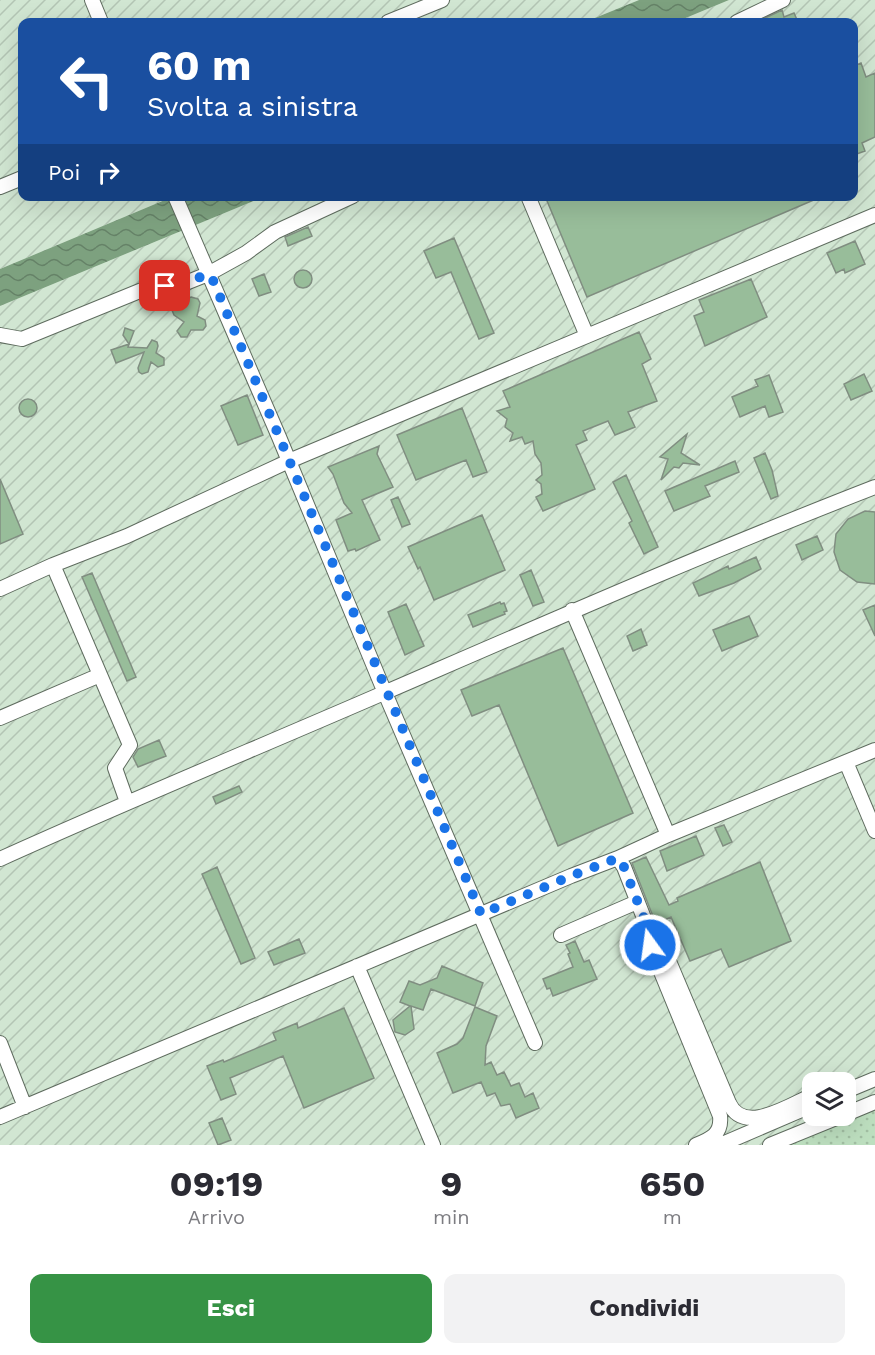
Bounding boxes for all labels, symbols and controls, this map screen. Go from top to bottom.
text: 60 m [147,41,251,90]
icon: left [48,42,126,120]
text: Svolta a sinistra [147,91,358,123]
icon: right [92,156,125,189]
text: Poi [48,160,80,185]
pin [139,260,190,311]
icon: arrive [148,269,181,302]
position arrow [618,913,682,977]
map controls [802,1072,856,1126]
button: layers [802,1072,856,1126]
text: 09:19 [169,1163,263,1205]
text: 9 [440,1163,462,1205]
text: 650 [639,1163,706,1205]
text: Arrivo [188,1205,245,1229]
text: min [433,1205,470,1229]
text: m [663,1205,682,1229]
button: Esci [30,1274,432,1343]
button: Condividi [444,1274,845,1343]

